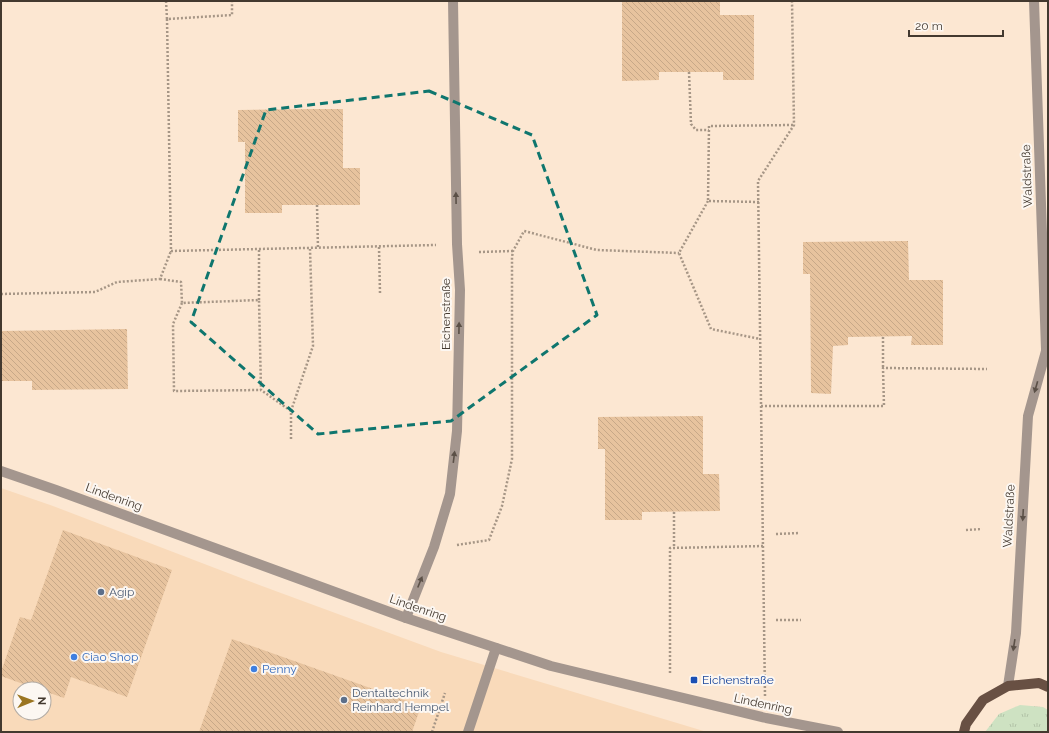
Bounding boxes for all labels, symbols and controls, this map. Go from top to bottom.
scale bar [909,12,1003,38]
text: 20 m [915,19,943,33]
street label: Waldstraße [1019,144,1035,208]
one-way arrow [453,191,459,204]
street label: Eichenstraße [439,278,453,350]
one-way arrow [456,321,462,334]
one-way arrow [1033,381,1039,393]
one-way arrow [451,451,457,463]
street label: Lindenring [84,480,144,514]
street label: Waldstraße [1000,484,1018,548]
one-way arrow [1019,509,1026,521]
one-way arrow [418,576,424,588]
place label: Agip [109,585,134,599]
marker: Agip [96,587,106,597]
street label: Lindenring [388,592,448,624]
one-way arrow [1011,639,1017,651]
place label: Ciao Shop [82,650,138,664]
marker: Ciao Shop [69,652,79,662]
place label: Penny [262,662,297,676]
marker: Penny [249,664,259,674]
place label: Eichenstraße [702,673,774,687]
marker: Eichenstraße [689,675,699,685]
north arrow [12,681,52,721]
place label: Dentaltechnik Reinhard Hempel [352,686,450,714]
street label: Lindenring [733,691,793,717]
marker: Dentaltechnik Reinhard Hempel [339,695,349,705]
text: N [35,697,48,705]

